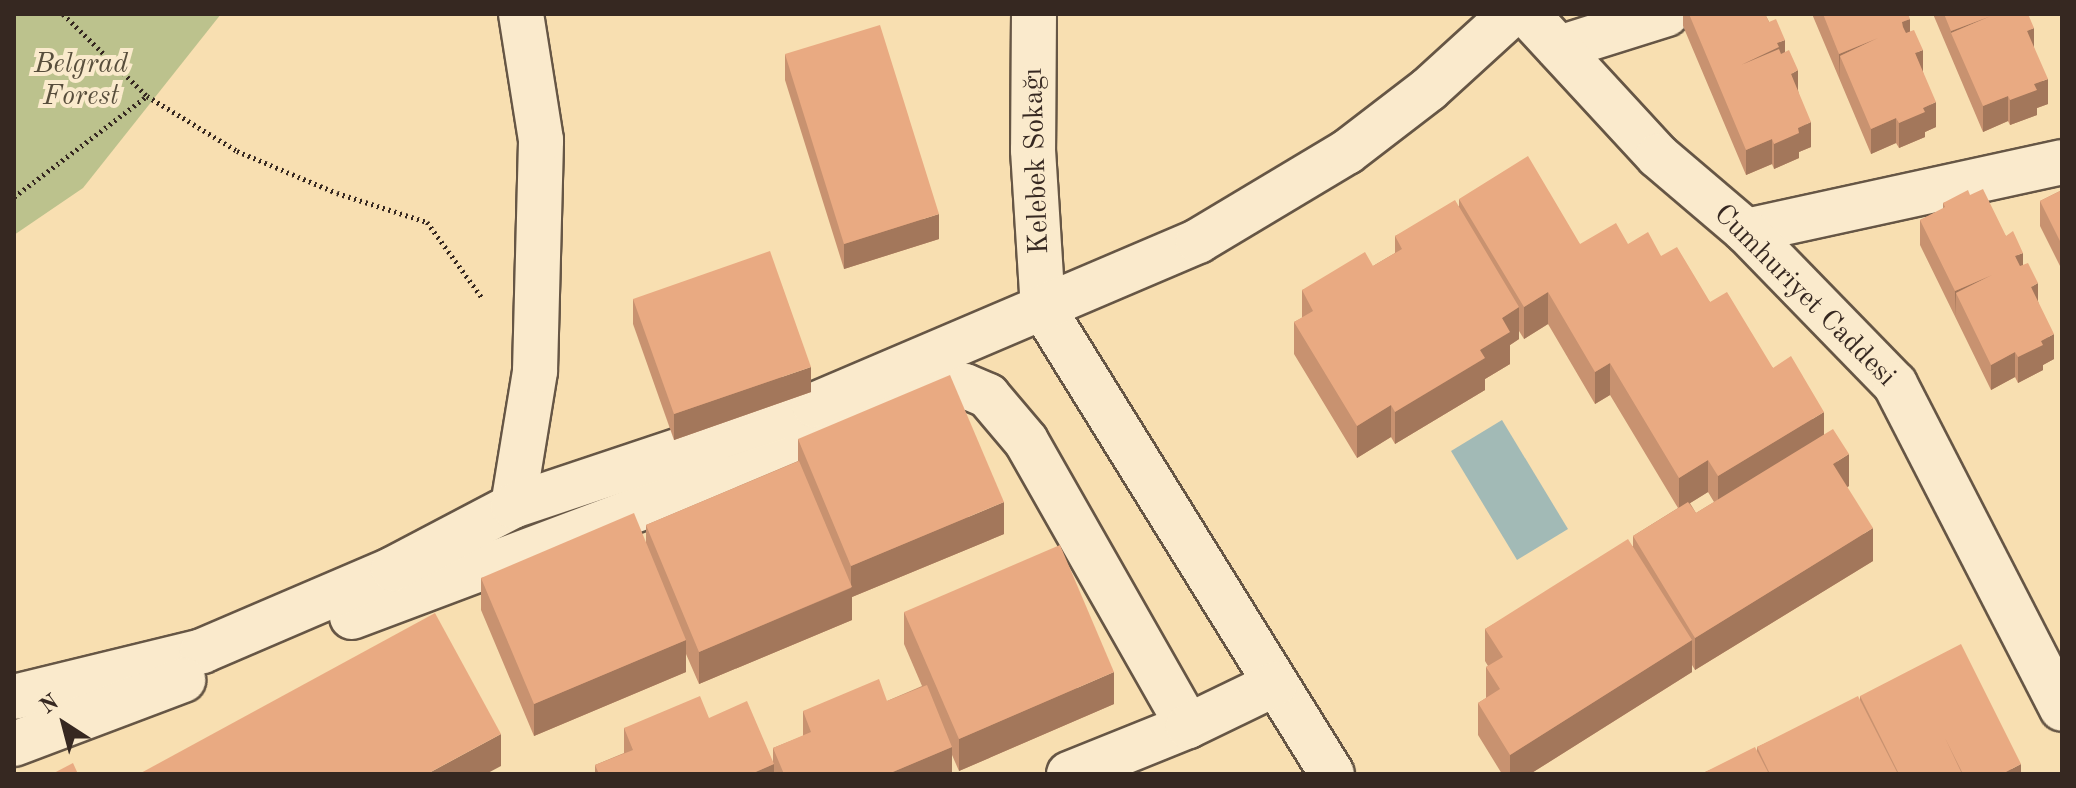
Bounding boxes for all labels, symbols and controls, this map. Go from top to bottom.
park label: Belgrad Forest [34,48,128,114]
street label: Kelebek Sokağı [1017,67,1057,255]
street label: Cumhuriyet Caddesi [1706,198,1902,394]
north arrow [24,684,104,764]
text: N [37,691,63,718]

